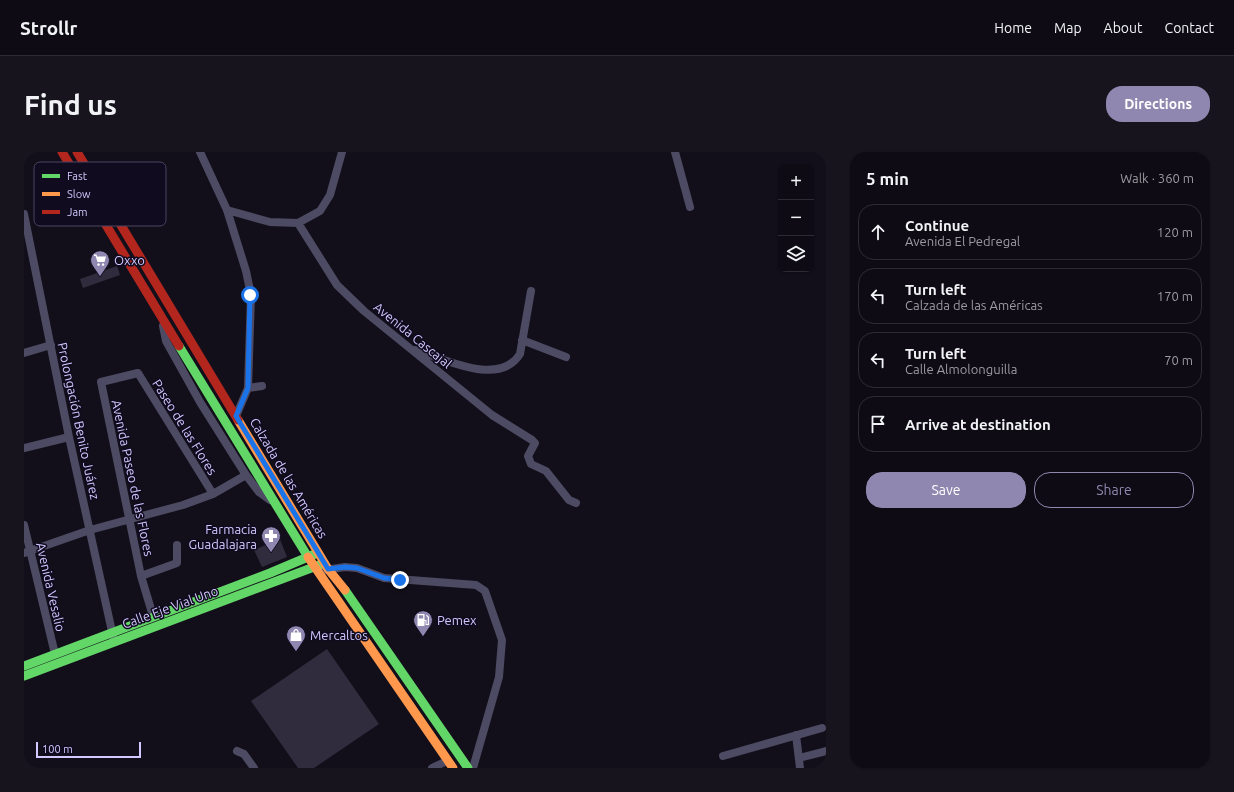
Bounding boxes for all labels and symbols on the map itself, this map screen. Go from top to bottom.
legend [34,162,166,226]
text: Fast [67,170,88,182]
text: Slow [67,188,91,200]
text: Jam [67,206,88,218]
supermarket icon: Oxxo [89,249,111,277]
place label: Oxxo [114,253,145,267]
route start [241,286,259,304]
street label: Avenida Cascajal [371,299,455,371]
street label: Prolongación Benito Juárez [55,341,103,501]
street label: Paseo de las Flores [150,377,220,478]
street label: Avenida Paseo de las Flores [110,399,156,558]
street label: Calzada de las Américas [248,415,331,541]
place label: Farmacia Guadalajara [188,522,257,551]
pharmacy icon: Farmacia Guadalajara [260,525,282,553]
street label: Avenida Vesalio [34,541,68,633]
route end [391,571,409,589]
street label: Calle Eje Vial Uno [120,583,220,631]
fuel station icon: Pemex [412,609,434,637]
place label: Pemex [437,613,477,627]
shop icon: Mercaltos [285,624,307,652]
place label: Mercaltos [310,628,368,642]
scale bar [36,740,141,759]

